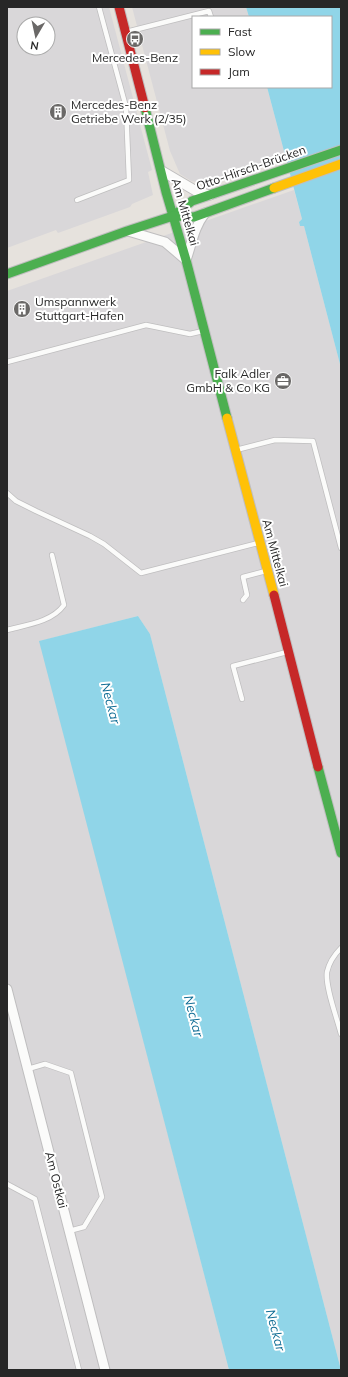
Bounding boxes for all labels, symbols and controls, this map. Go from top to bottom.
north arrow [16,16,56,56]
legend [192,16,332,88]
text: Fast [228,24,252,39]
bus stop icon: Mercedes-Benz [125,29,145,49]
text: N [29,38,40,53]
text: Slow [228,44,256,59]
place label: Mercedes-Benz [92,50,178,65]
text: Jam [228,64,250,79]
place label: Mercedes-Benz Getriebe Werk (2/35) [71,97,187,126]
building icon: Mercedes-Benz Getriebe Werk (2/35) [48,102,68,122]
street label: Otto-Hirsch-Brücken [194,142,308,193]
street label: Am Mittelkai [169,176,202,247]
place label: Umspannwerk Stuttgart-Hafen [35,294,124,323]
building icon: Umspannwerk Stuttgart-Hafen [12,299,32,319]
place label: Falk Adler GmbH & Co KG [186,366,271,395]
office icon: Falk Adler GmbH & Co KG [273,371,293,391]
street label: Am Mittelkai [259,517,292,588]
water label: Neckar [98,680,125,727]
water label: Neckar [181,993,208,1040]
street label: Am Ostkai [42,1150,71,1210]
water label: Neckar [263,1307,290,1354]

